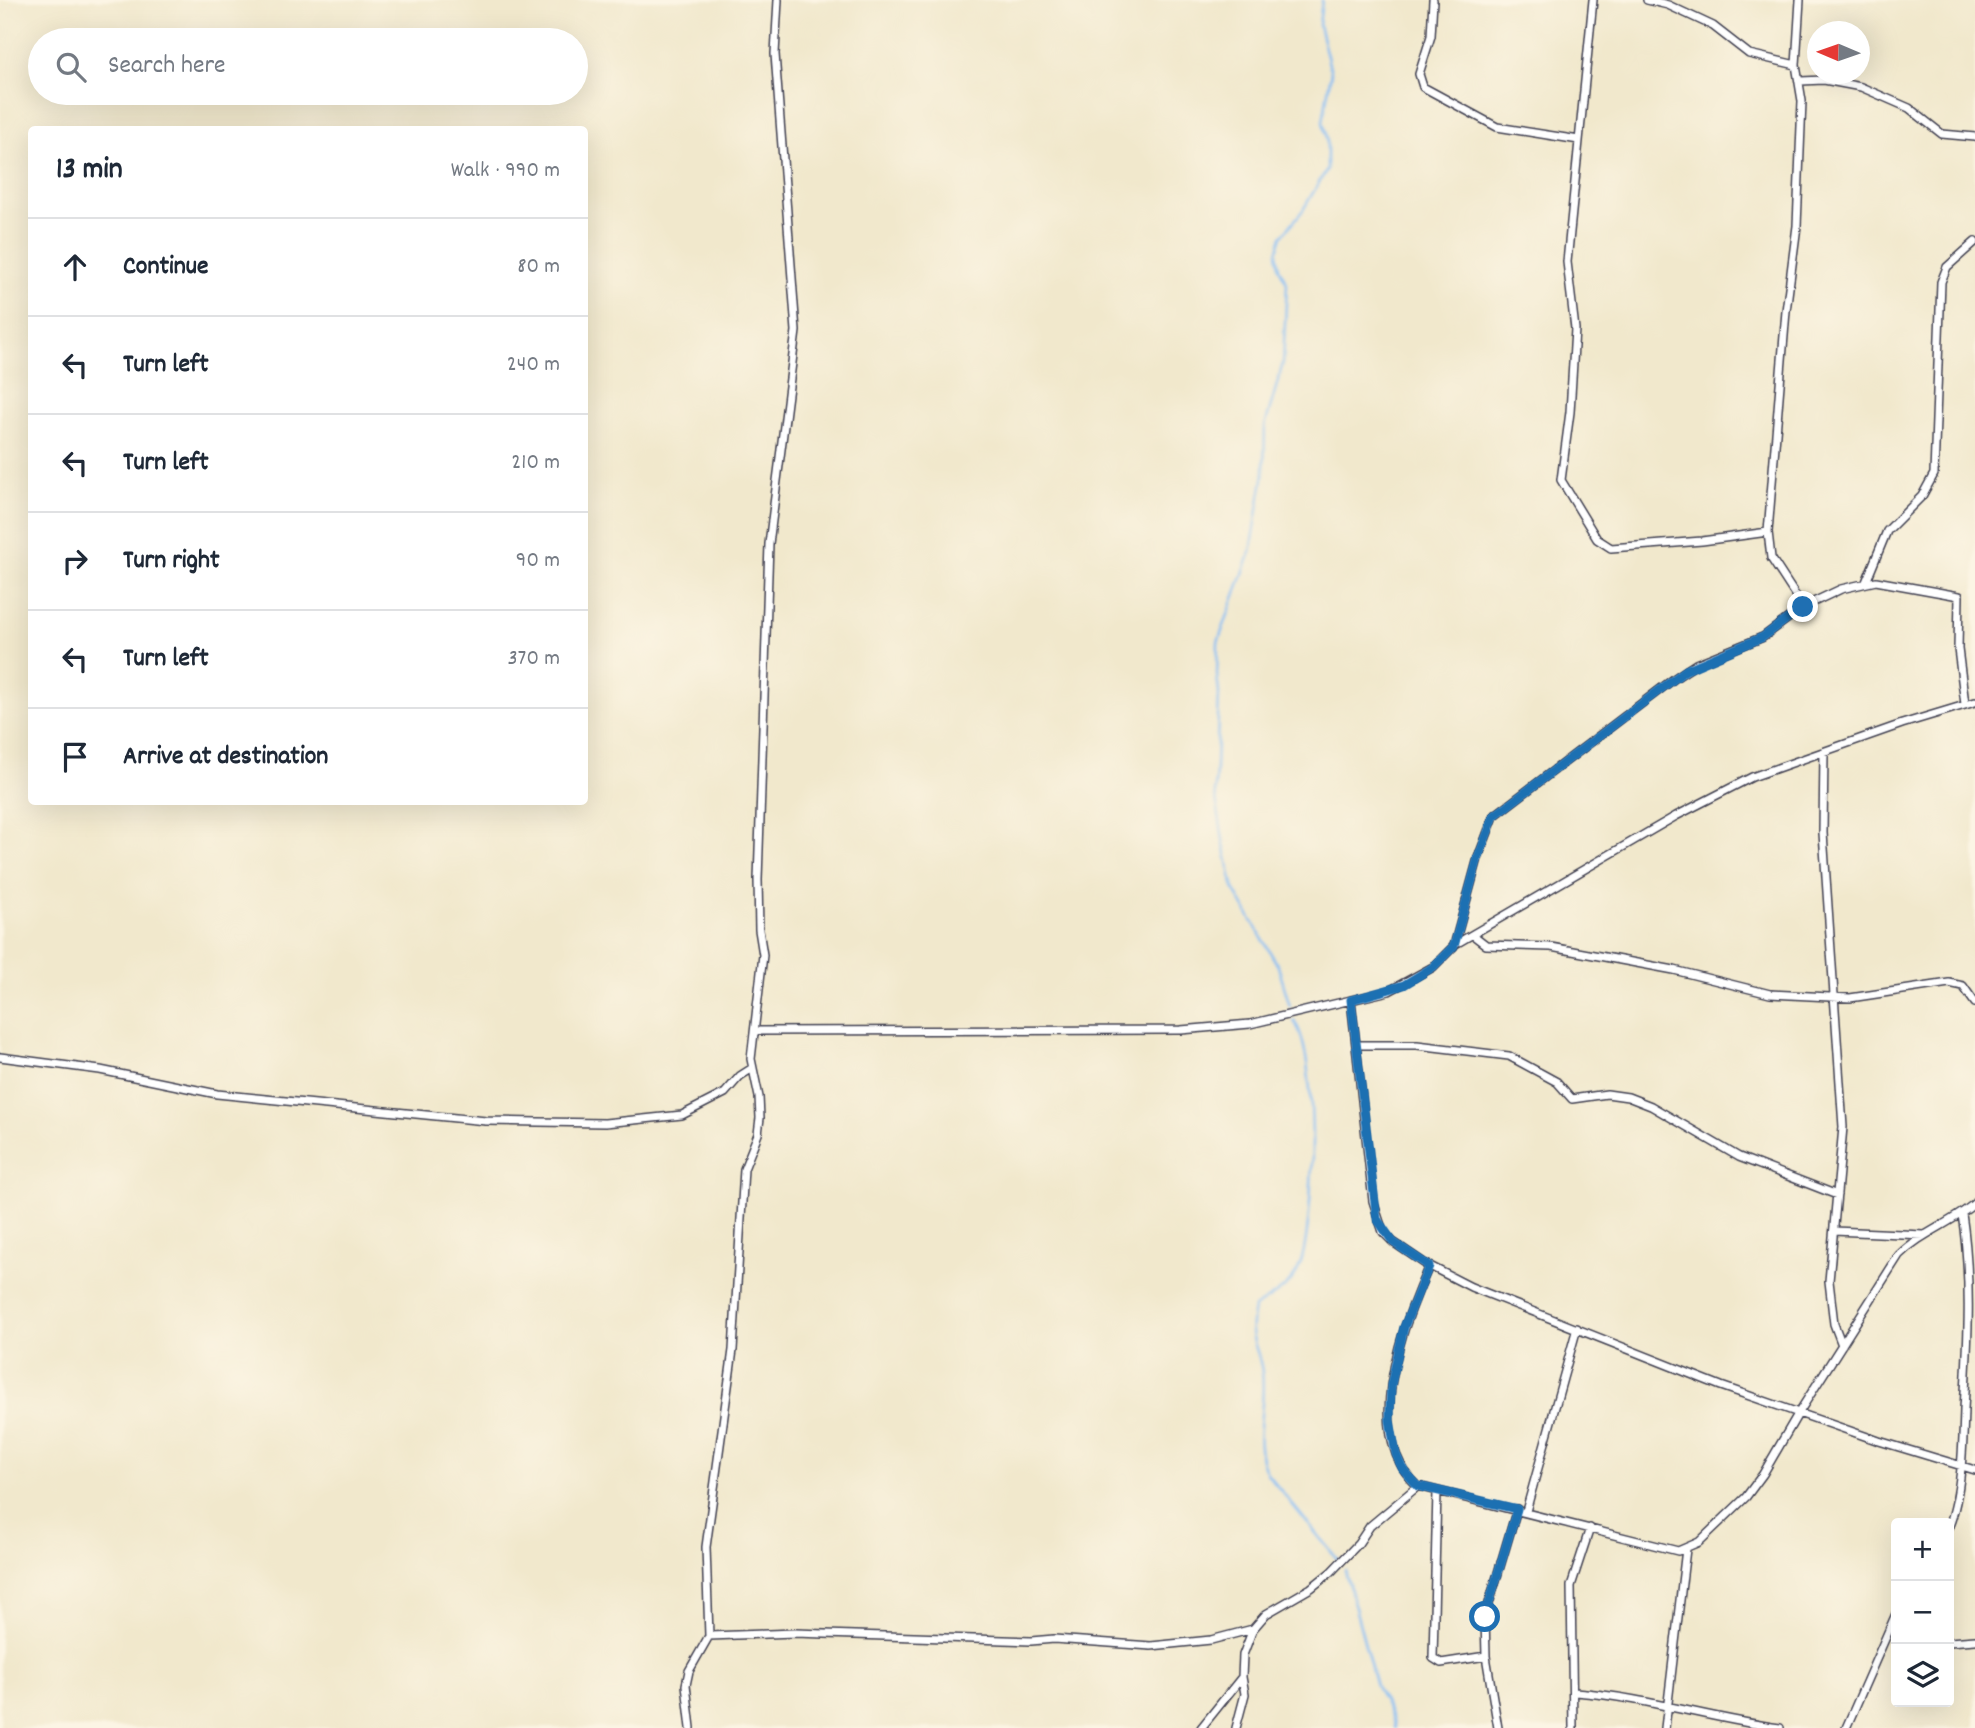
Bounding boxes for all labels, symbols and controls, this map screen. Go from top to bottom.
north arrow [1807,21,1870,84]
search box [28,28,588,105]
icon: search [52,48,90,86]
text: Search here [108,48,226,85]
text: 13 min [56,150,123,193]
text: Walk · 990 m [451,155,560,188]
icon: ahead [56,248,94,286]
text: Continue [123,249,208,286]
text: 80 m [517,251,560,284]
icon: left [56,346,94,384]
text: Turn left [123,347,209,384]
text: 240 m [507,349,560,382]
icon: left [56,444,94,482]
text: Turn left [123,445,209,482]
text: 210 m [511,447,560,480]
icon: right [56,542,94,580]
text: Turn right [123,543,220,580]
text: 90 m [516,545,560,578]
route end [1787,591,1818,622]
icon: left [56,640,94,678]
text: Turn left [123,641,209,678]
text: 370 m [507,643,560,676]
icon: arrive [56,738,94,776]
text: Arrive at destination [123,739,328,776]
map controls [1891,1518,1954,1707]
button: + [1891,1518,1954,1581]
button: − [1891,1581,1954,1644]
route start [1469,1601,1500,1632]
button: layers [1891,1644,1954,1707]

